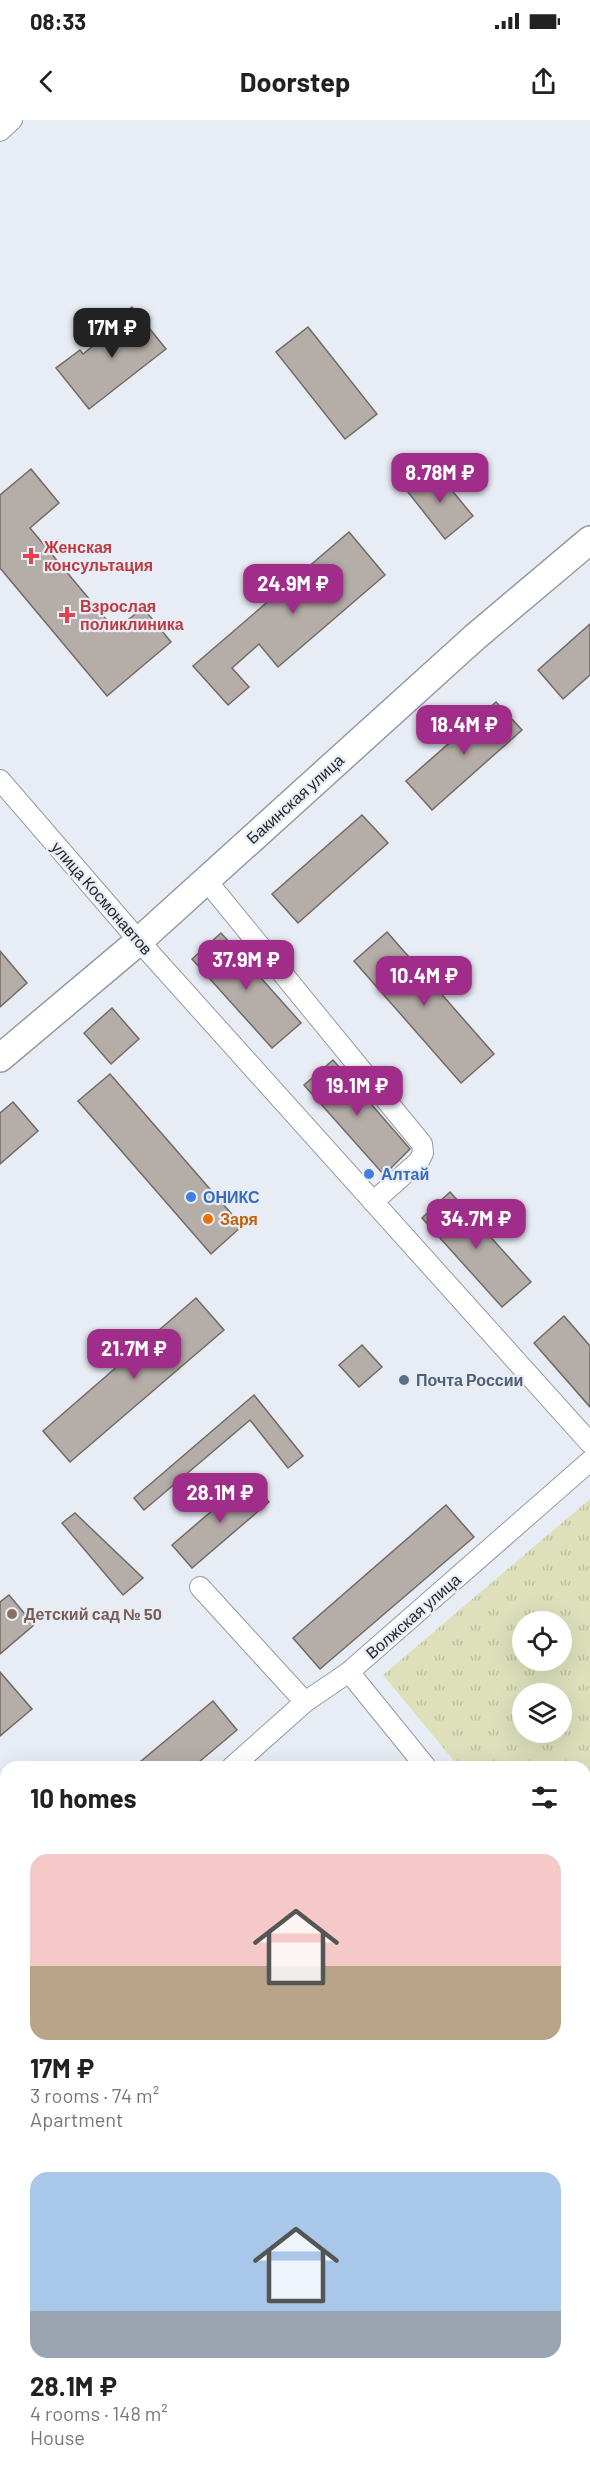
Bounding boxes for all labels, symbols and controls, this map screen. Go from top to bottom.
text: 08:33 [30,8,86,34]
icon: back [30,65,63,98]
text: Doorstep [240,65,350,97]
icon: share [527,65,560,98]
pin: 17M ₽ [70,308,154,359]
text: 17M ₽ [87,315,137,339]
pin: 8.78M ₽ [385,453,495,504]
text: 8.78M ₽ [405,460,475,484]
place label: Женская консультация [43,537,153,574]
marker: Женская консультация [22,547,40,565]
pin: 24.9M ₽ [238,564,348,615]
text: 24.9M ₽ [257,571,329,595]
place label: Взрослая поликлиника [80,596,184,633]
marker: Взрослая поликлиника [58,606,76,624]
pin: 18.4M ₽ [409,705,519,756]
text: 18.4M ₽ [430,712,498,736]
street label: Бакинская улица [242,750,347,847]
street label: улица Космонавтов [48,837,157,958]
pin: 37.9M ₽ [191,940,301,991]
text: 37.9M ₽ [212,947,280,971]
pin: 10.4M ₽ [369,956,479,1007]
text: 10.4M ₽ [390,963,458,987]
pin: 19.1M ₽ [302,1066,412,1117]
text: 19.1M ₽ [326,1073,388,1097]
place label: Алтай [381,1164,429,1183]
marker: Алтай [362,1167,376,1181]
place label: ОНИКС [203,1187,260,1206]
marker: ОНИКС [184,1190,198,1204]
pin: 34.7M ₽ [421,1199,531,1250]
text: 34.7M ₽ [441,1206,511,1230]
place label: Заря [220,1209,258,1228]
marker: Заря [201,1212,215,1226]
pin: 21.7M ₽ [79,1329,189,1380]
text: 21.7M ₽ [101,1336,167,1360]
place label: Почта России [416,1370,523,1389]
marker: Почта России [397,1373,411,1387]
pin: 28.1M ₽ [165,1473,275,1524]
text: 28.1M ₽ [187,1480,253,1504]
street label: Волжская улица [361,1569,464,1662]
place label: Детский сад № 50 [24,1604,162,1623]
marker: Детский сад № 50 [5,1607,19,1621]
map controls [512,1611,572,1743]
button: locate [512,1611,572,1671]
button: layers [512,1683,572,1743]
icon: filters [528,1781,561,1814]
text: 10 homes [30,1782,137,1813]
icon: home [242,1893,350,2001]
text: 17M ₽ [30,2052,94,2083]
text: 3 rooms · 74 m² [30,2083,159,2107]
text: Apartment [30,2107,123,2131]
icon: home [242,2211,350,2319]
text: 28.1M ₽ [30,2370,117,2401]
text: 4 rooms · 148 m² [30,2401,168,2425]
text: House [30,2425,85,2449]

